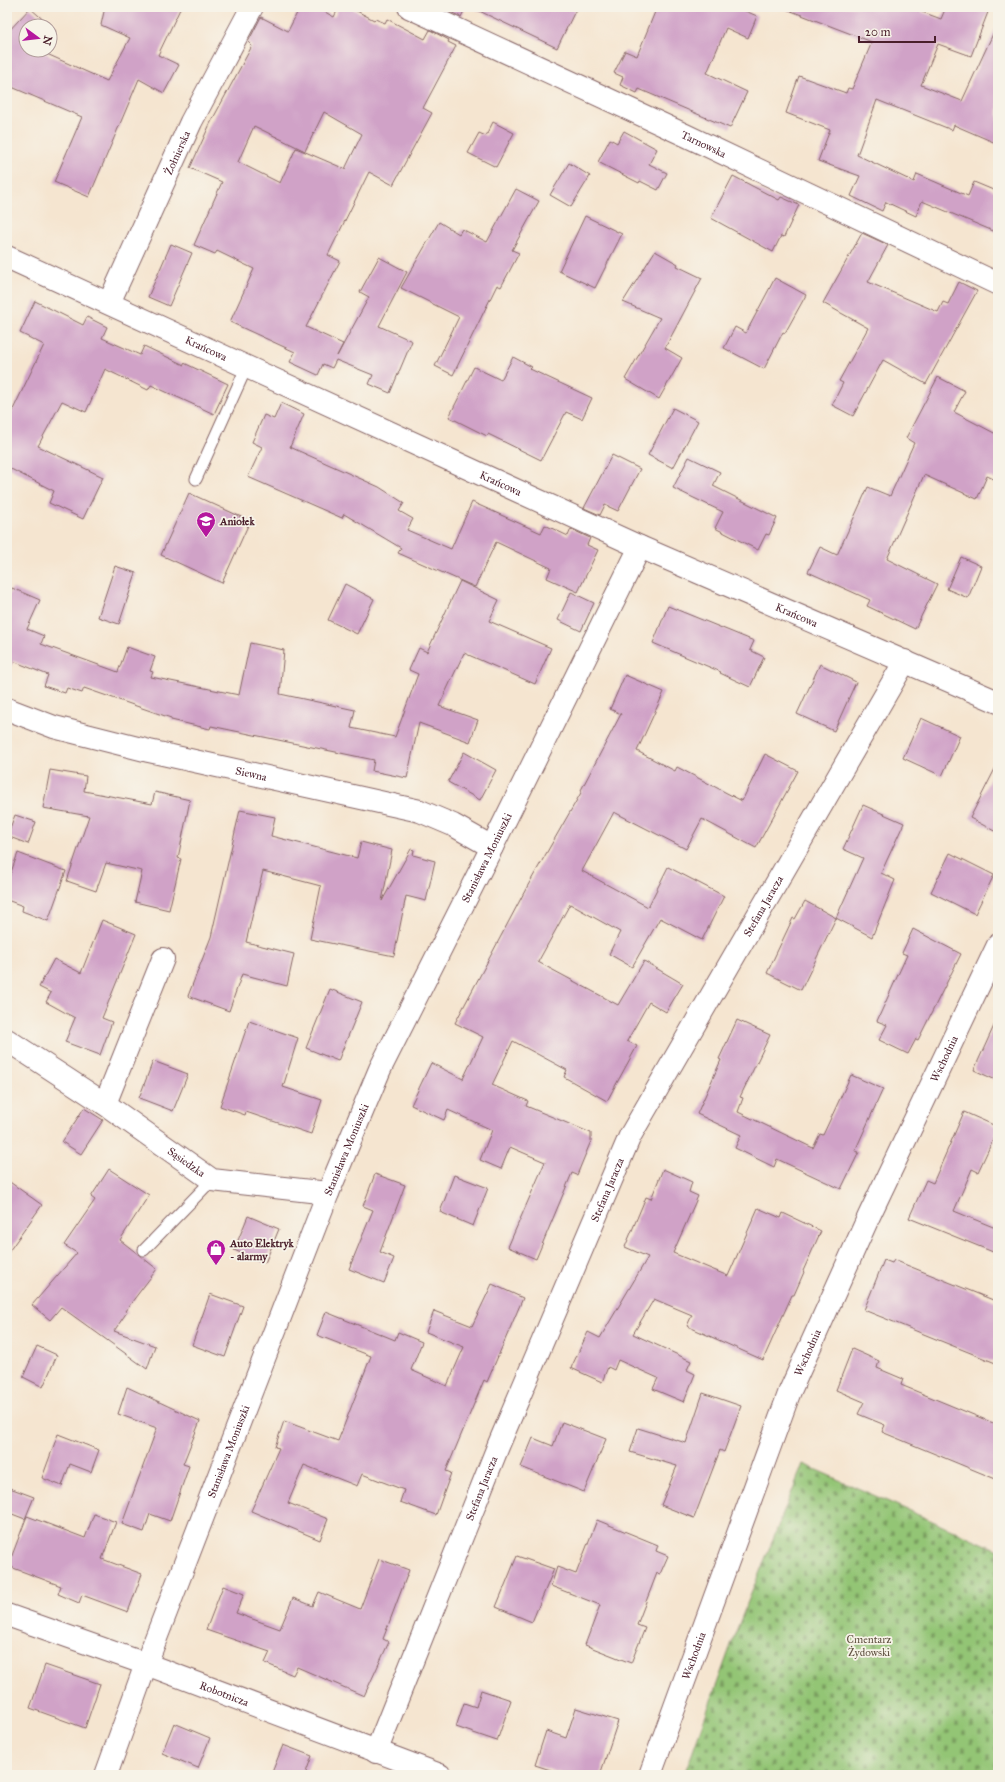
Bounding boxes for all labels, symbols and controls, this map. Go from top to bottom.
north arrow [18,18,58,58]
scale bar [859,18,935,44]
text: 20 m [865,25,891,39]
text: N [40,34,55,47]
street label: Żołnierska [161,128,193,177]
street label: Tarnowska [679,128,729,160]
street label: Krańcowa [183,333,229,364]
street label: Krańcowa [478,468,524,499]
school or university icon: Aniołek [195,510,217,538]
place label: Aniołek [219,515,255,528]
street label: Krańcowa [774,600,820,630]
street label: Siewna [234,764,268,783]
street label: Stanisława Moniuszki [459,811,514,905]
street label: Stefana Jaracza [740,873,786,939]
street label: Wschodnia [927,1033,961,1084]
street label: Stanisława Moniuszki [321,1102,371,1198]
street label: Sąsiedzka [165,1144,208,1180]
street label: Stefana Jaracza [588,1155,627,1224]
place label: Auto Elektryk - alarmy [229,1237,295,1264]
shop icon: Auto Elektryk - alarmy [205,1238,227,1266]
street label: Wschodnia [791,1327,824,1378]
street label: Stanisława Moniuszki [204,1403,252,1500]
street label: Stefana Jaracza [463,1454,500,1522]
street label: Wschodnia [679,1630,708,1681]
park label: Cmentarz Żydowski [847,1633,891,1659]
street label: Robotnicza [198,1678,251,1709]

